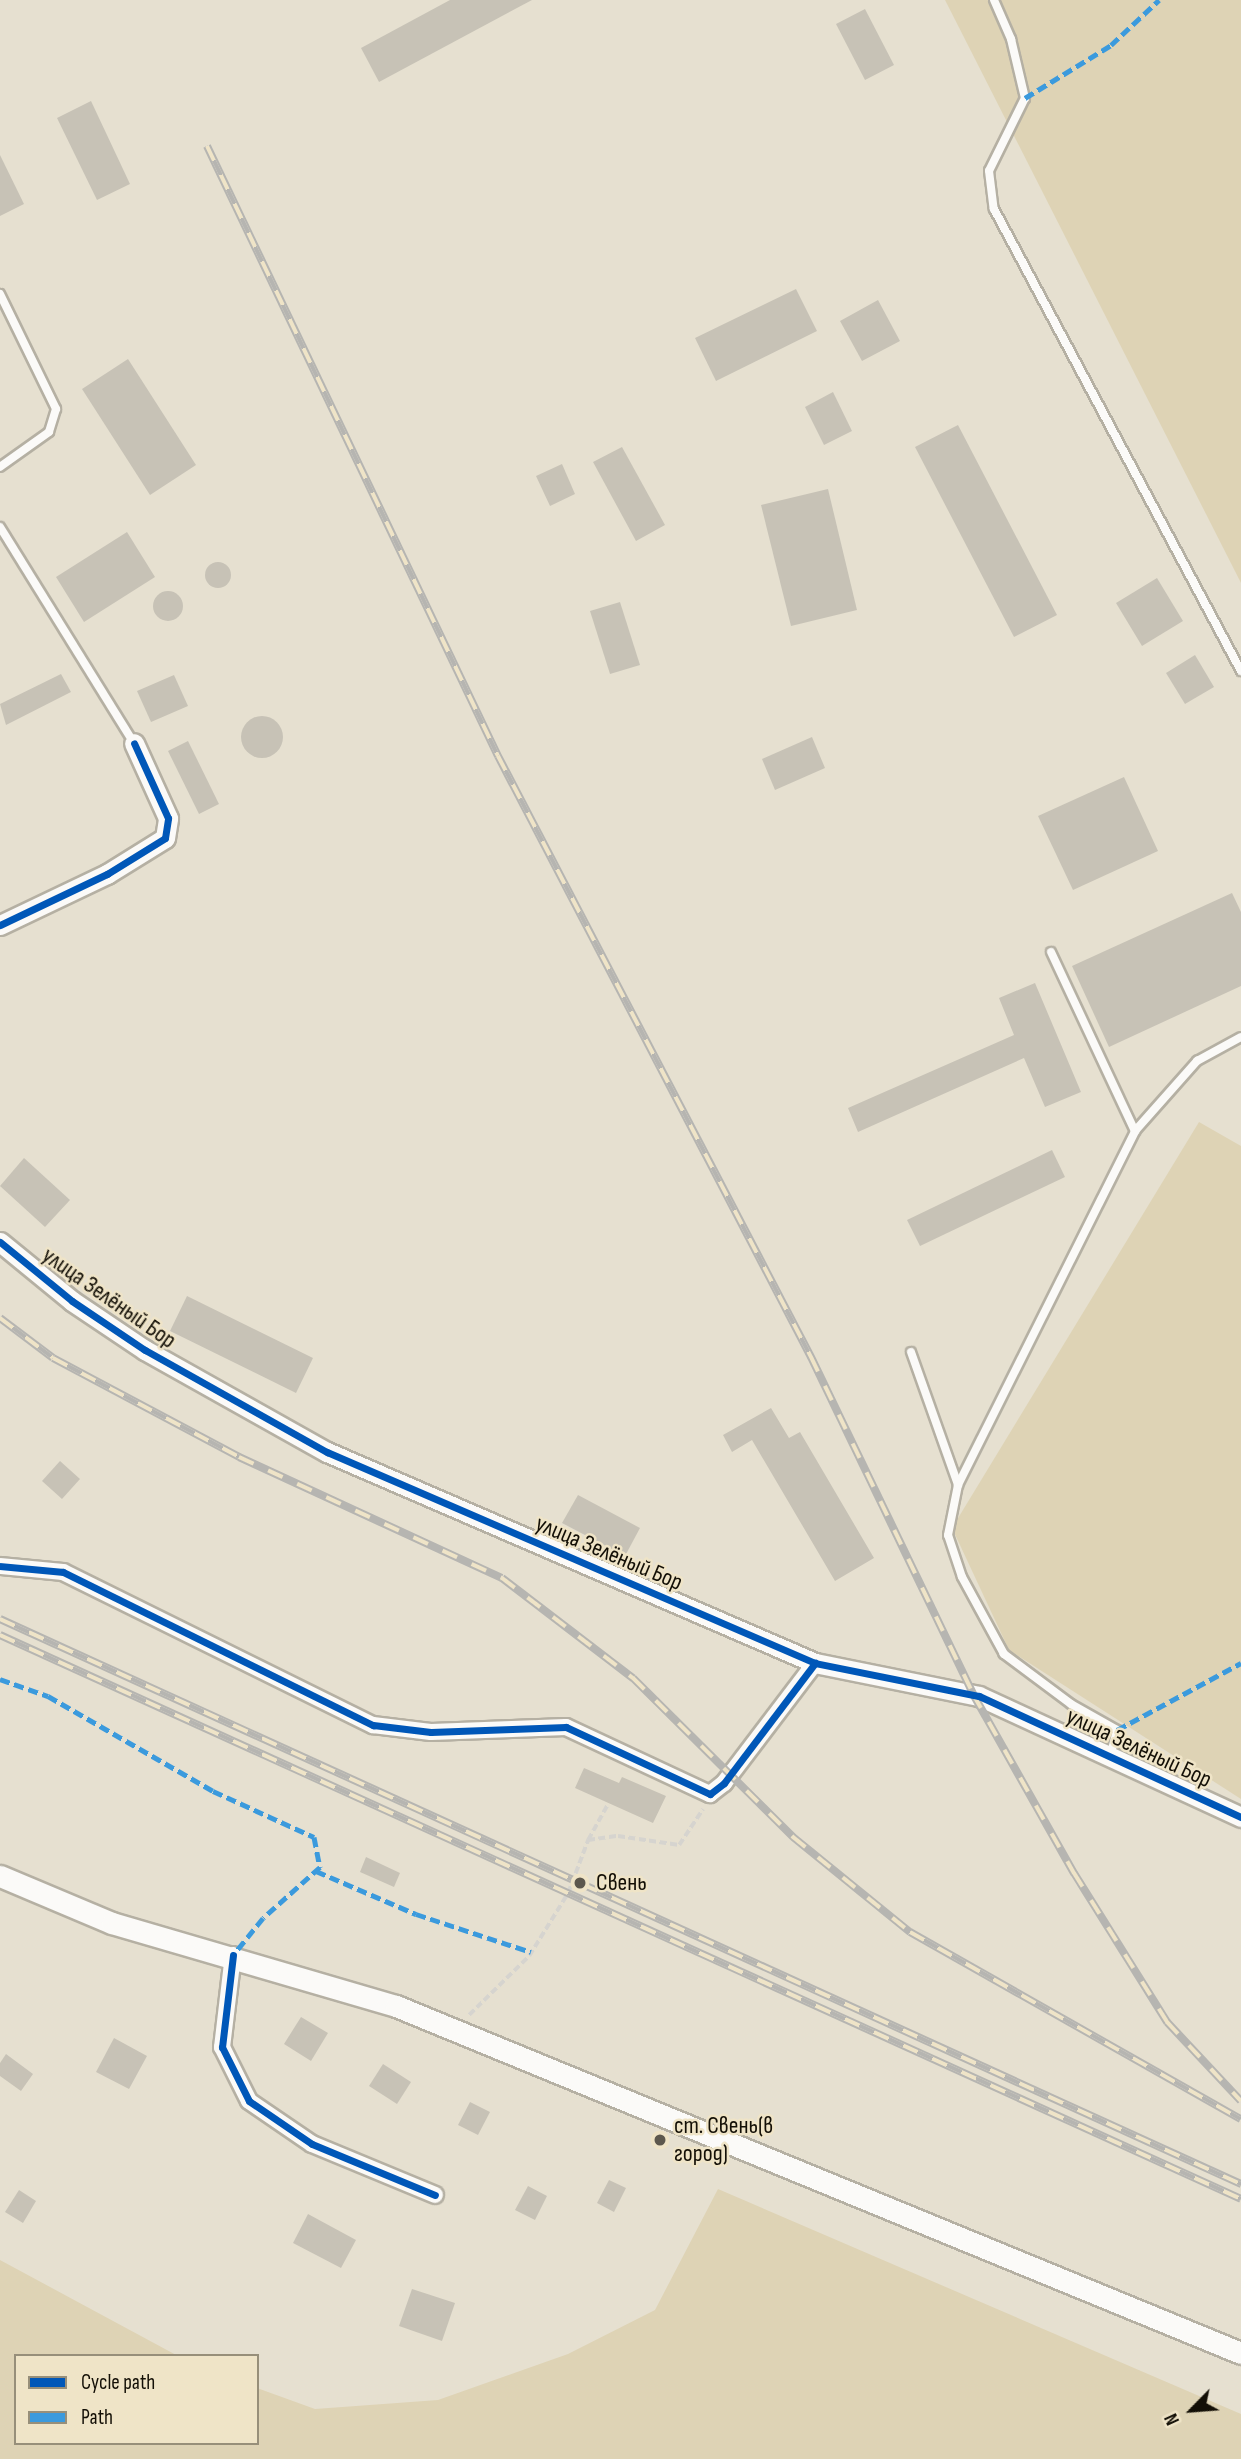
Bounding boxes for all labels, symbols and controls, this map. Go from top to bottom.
street label: улица Зелёный Бор [36,1241,182,1355]
street label: улица Зелёный Бор [531,1509,687,1597]
street label: улица Зелёный Бор [1062,1702,1216,1794]
place label: Свень [596,1869,647,1897]
marker: Свень [570,1873,590,1893]
place label: ст. Свень(в город) [674,2112,773,2168]
marker: ст. Свень(в город) [652,2132,668,2148]
legend [14,2354,259,2445]
text: Cycle path [81,2370,155,2395]
north arrow [1157,2375,1227,2445]
text: Path [81,2405,113,2430]
text: N [1160,2410,1185,2429]

